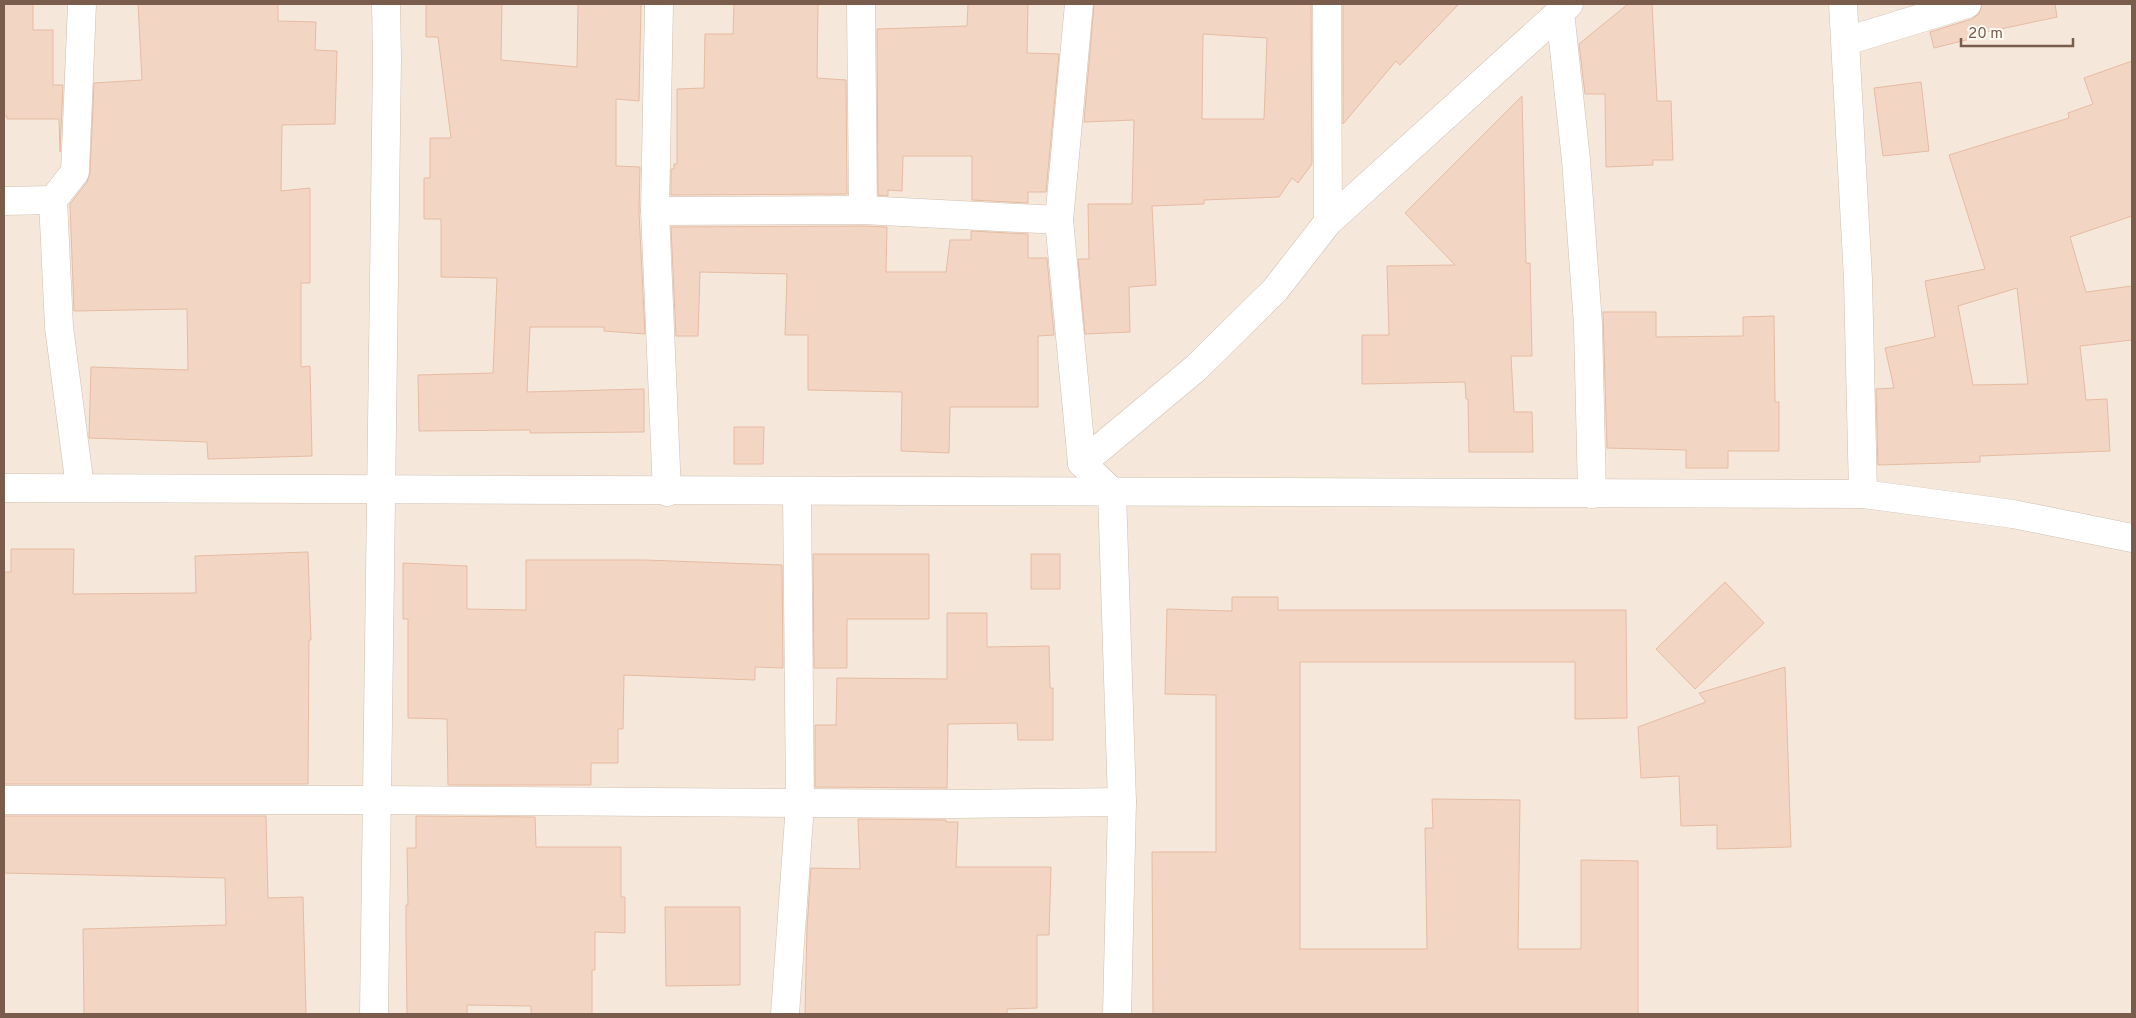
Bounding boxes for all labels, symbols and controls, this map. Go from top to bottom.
scale bar [1961,15,2074,47]
text: 20 m [1968,25,2003,44]

